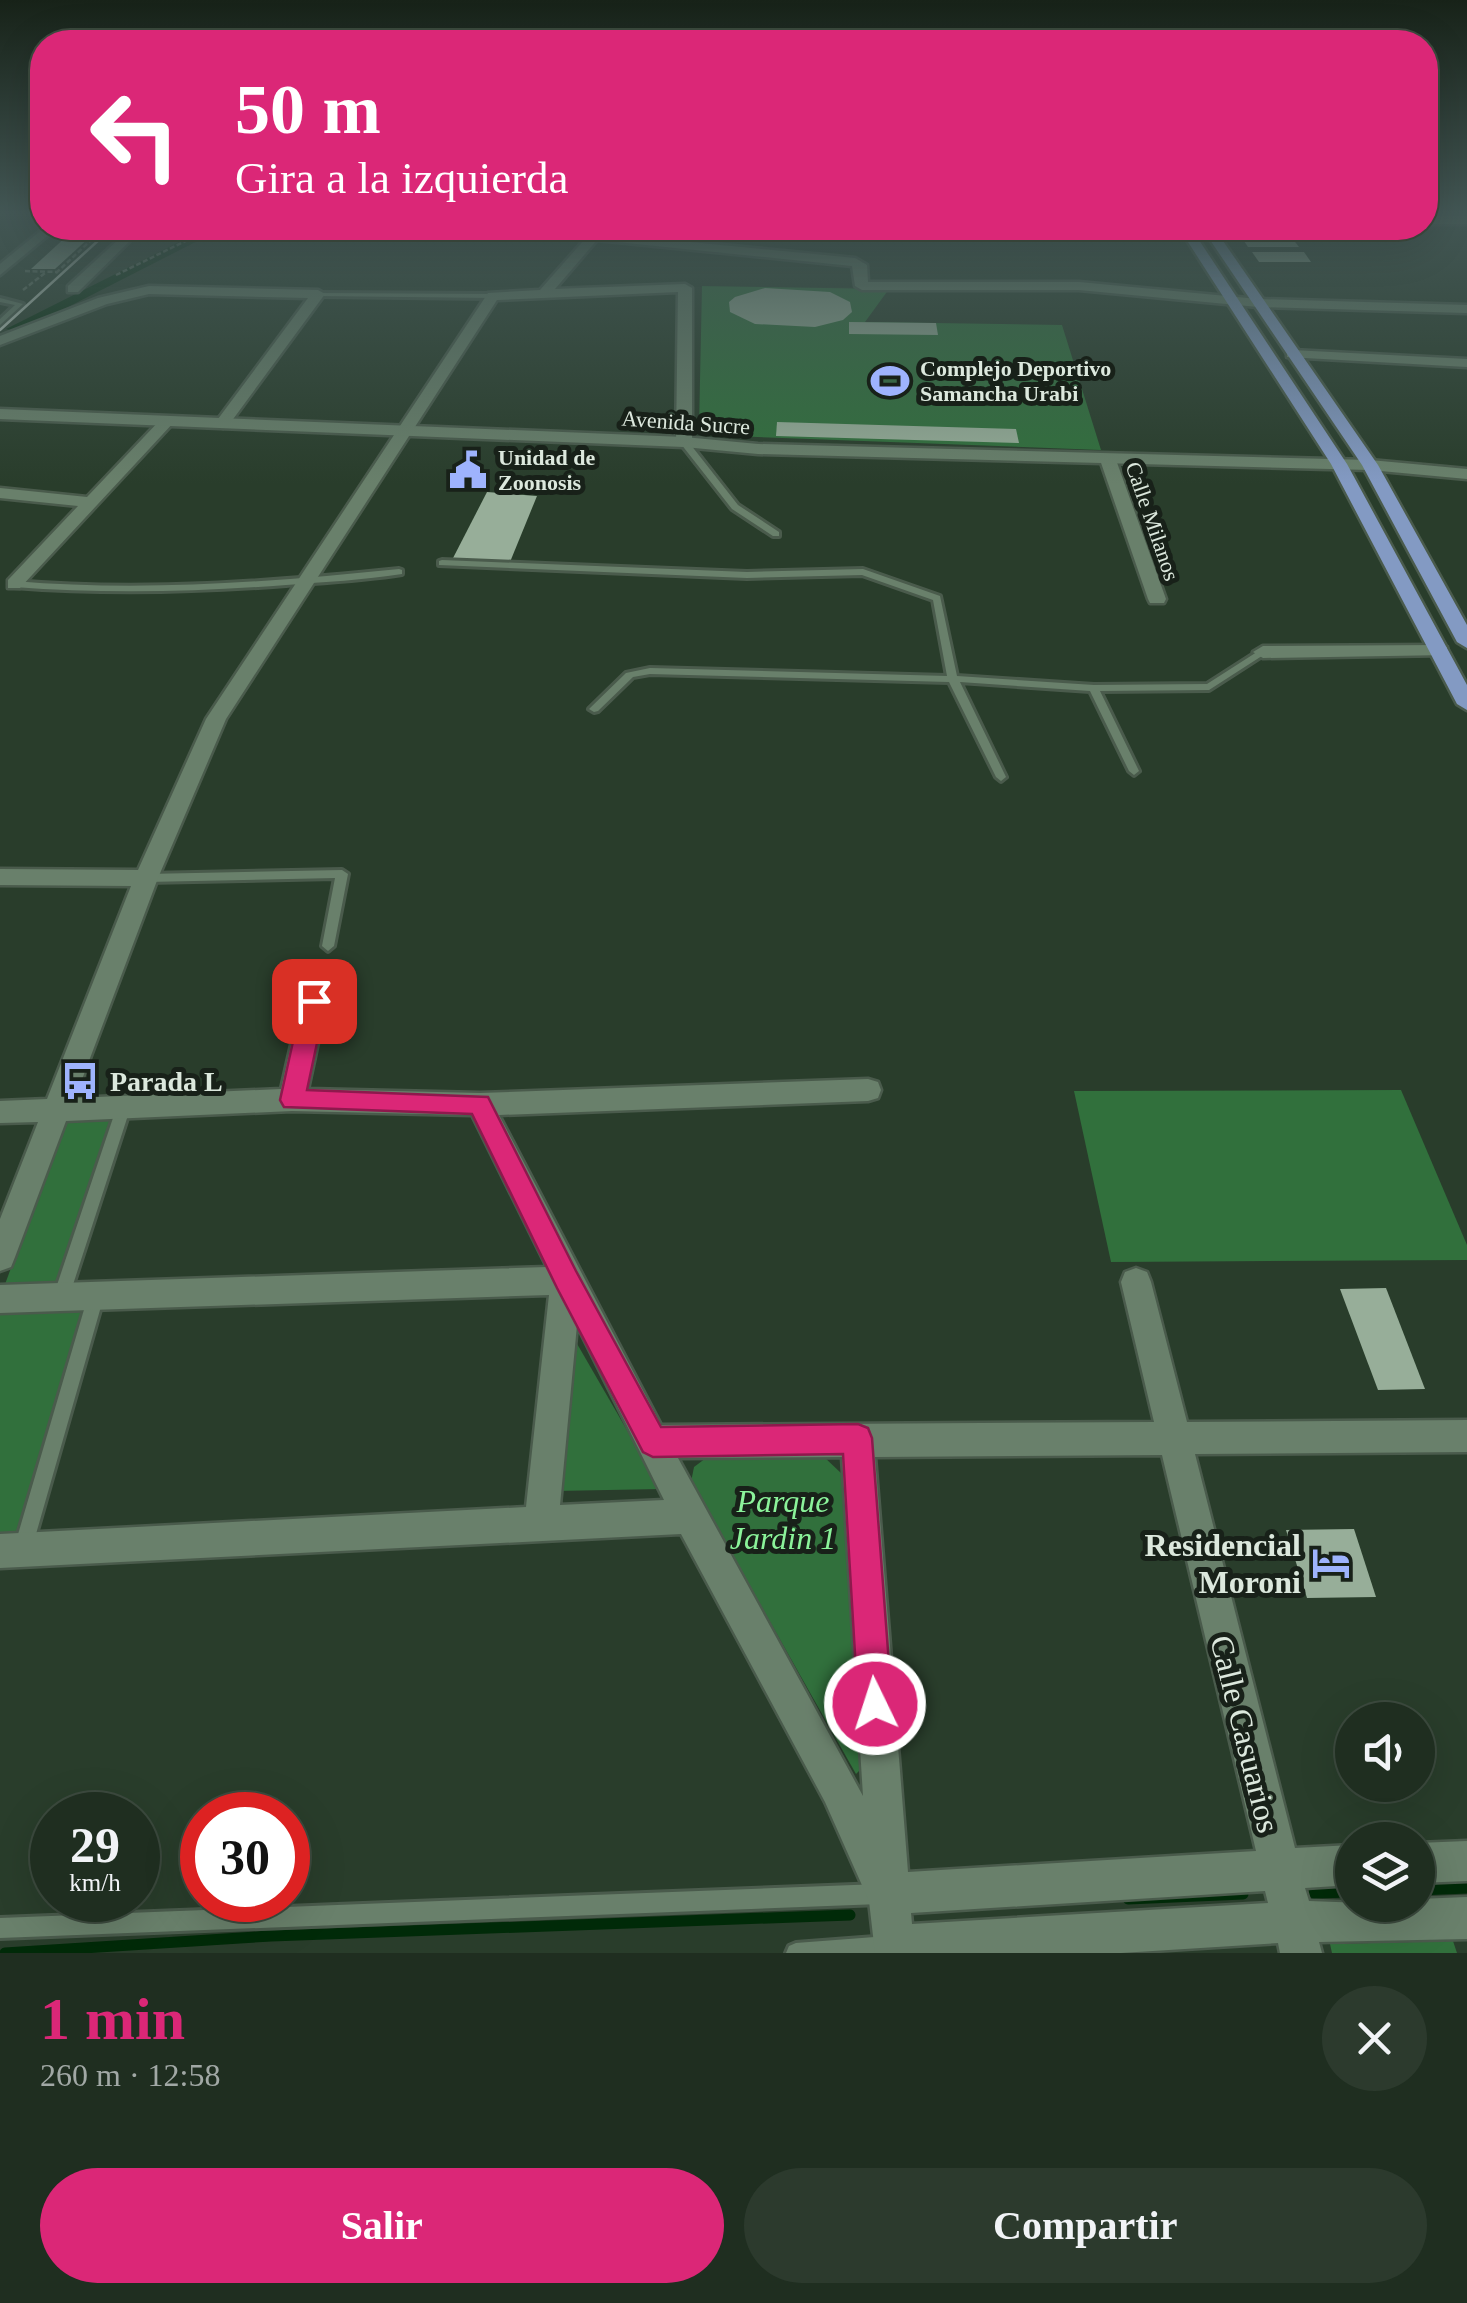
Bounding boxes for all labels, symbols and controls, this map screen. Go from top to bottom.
icon: left [70,70,200,200]
text: 50 m [235,71,381,148]
text: Gira a la izquierda [235,153,569,203]
place label: Complejo Deportivo Samancha Urabi [920,356,1111,406]
sports icon: Complejo Deportivo Samancha Urabi [869,360,911,402]
street label: Avenida Sucre [621,406,751,439]
place label: Unidad de Zoonosis [498,445,595,495]
public building icon: Unidad de Zoonosis [447,449,489,491]
street label: Calle Milanos [1121,458,1185,584]
pin [272,959,357,1044]
icon: arrive [287,974,342,1029]
bus stop icon: Parada L [59,1060,101,1102]
place label: Parada L [110,1066,223,1097]
park label: Parque Jardin 1 [730,1483,836,1556]
place label: Residencial Moroni [1145,1527,1301,1600]
hotel icon: Residencial Moroni [1310,1542,1352,1584]
street label: Calle Casuarios [1203,1632,1287,1836]
position arrow [823,1652,927,1756]
map controls [1335,1702,1435,1922]
button: sound [1335,1702,1435,1802]
speed limit sign: 30 [180,1792,310,1922]
text: 29 [70,1817,120,1873]
button: layers [1335,1822,1435,1922]
text: km/h [69,1869,121,1896]
text: 1 min [40,1986,185,2052]
button: close [1322,1986,1427,2091]
text: 260 m · 12:58 [40,2057,220,2093]
button: Salir [40,2168,724,2283]
button: Compartir [744,2168,1427,2283]

